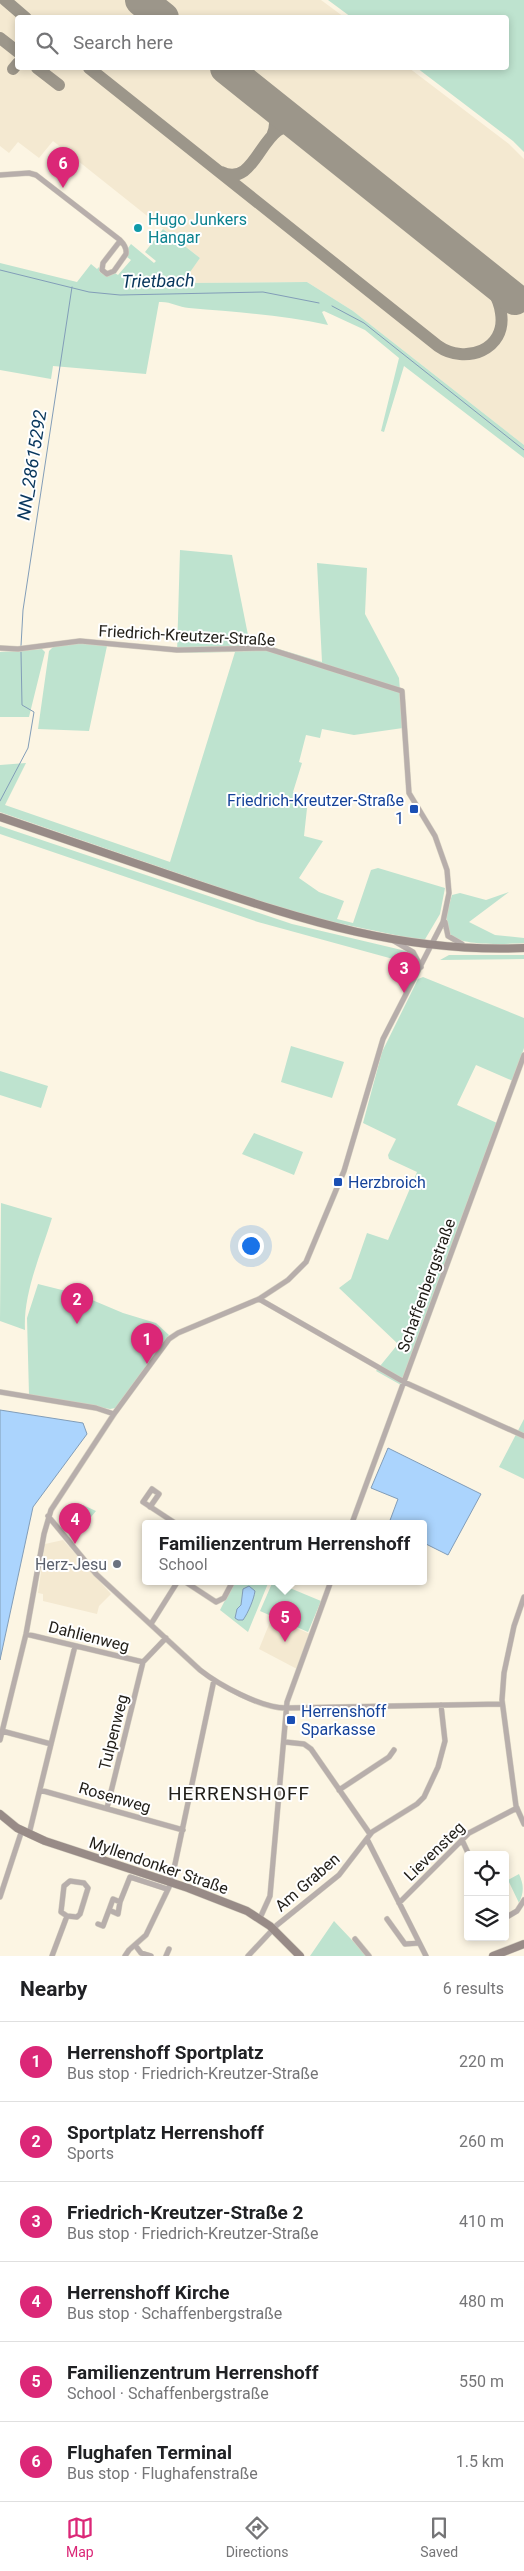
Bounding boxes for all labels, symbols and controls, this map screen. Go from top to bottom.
search box [15,15,509,70]
icon: search [33,29,61,57]
text: Search here [73,31,173,54]
pin: 6 [47,147,79,188]
place label: Hugo Junkers Hangar [148,210,247,247]
marker: Hugo Junkers Hangar [132,222,144,234]
water label: Trietbach [121,269,195,292]
water label: NN_28615292 [12,408,51,522]
street label: Friedrich-Kreutzer-Straße [98,621,276,650]
place label: Friedrich-Kreutzer-Straße 1 [227,791,404,828]
marker: Friedrich-Kreutzer-Straße 1 [408,803,420,815]
pin: 3 [388,952,420,993]
place label: Herzbroich [348,1173,426,1192]
marker: Herzbroich [332,1176,344,1188]
street label: Schaffenbergstraße [393,1216,459,1355]
your location [238,1233,264,1259]
pin: 2 [61,1283,93,1324]
pin: 1 [131,1323,163,1364]
pin: 4 [59,1503,91,1544]
popup [142,1520,427,1585]
text: Familienzentrum Herrenshoff [159,1532,410,1555]
place label: Herz-Jesu [35,1555,107,1574]
text: School [159,1555,208,1574]
marker: Herz-Jesu [111,1558,123,1570]
pin: 5 [269,1601,301,1642]
street label: Dahlienweg [47,1617,131,1656]
street label: Tulpenweg [95,1692,132,1772]
place label: Herrenshoff Sparkasse [301,1702,387,1739]
marker: Herrenshoff Sparkasse [285,1714,297,1726]
street label: Rosenweg [77,1778,153,1817]
district label: HERRENSHOFF [168,1782,310,1805]
street label: Lievensteg [400,1818,469,1885]
street label: Myllendonker Straße [87,1833,231,1898]
street label: Am Graben [271,1849,344,1916]
map controls [464,1851,509,1941]
button: locate [464,1851,509,1896]
button: layers [464,1896,509,1941]
text: Nearby [20,1977,87,2001]
text: 6 results [443,1979,504,1998]
text: Herrenshoff Sportplatz [67,2041,264,2064]
text: 1 [31,2052,41,2071]
text: 220 m [459,2052,504,2071]
text: Bus stop · Friedrich-Kreutzer-Straße [67,2064,319,2083]
text: Sportplatz Herrenshoff [67,2121,264,2144]
text: 2 [31,2132,41,2151]
text: 260 m [459,2132,504,2151]
text: Sports [67,2144,114,2163]
text: Friedrich-Kreutzer-Straße 2 [67,2201,303,2224]
text: 3 [31,2212,41,2231]
text: 410 m [459,2212,504,2231]
text: Bus stop · Friedrich-Kreutzer-Straße [67,2224,319,2243]
text: Herrenshoff Kirche [67,2281,229,2304]
text: 4 [31,2292,41,2311]
text: 480 m [459,2292,504,2311]
text: Bus stop · Schaffenbergstraße [67,2304,282,2323]
text: Familienzentrum Herrenshoff [67,2361,318,2384]
text: 5 [31,2372,41,2391]
text: 550 m [459,2372,504,2391]
text: School · Schaffenbergstraße [67,2384,269,2403]
text: Flughafen Terminal [67,2441,232,2464]
text: 6 [31,2452,41,2471]
text: 1.5 km [456,2452,504,2471]
text: Bus stop · Flughafenstraße [67,2464,258,2483]
tab: Map [66,2514,94,2560]
tab: Directions [226,2514,289,2560]
tab: Saved [420,2514,458,2560]

